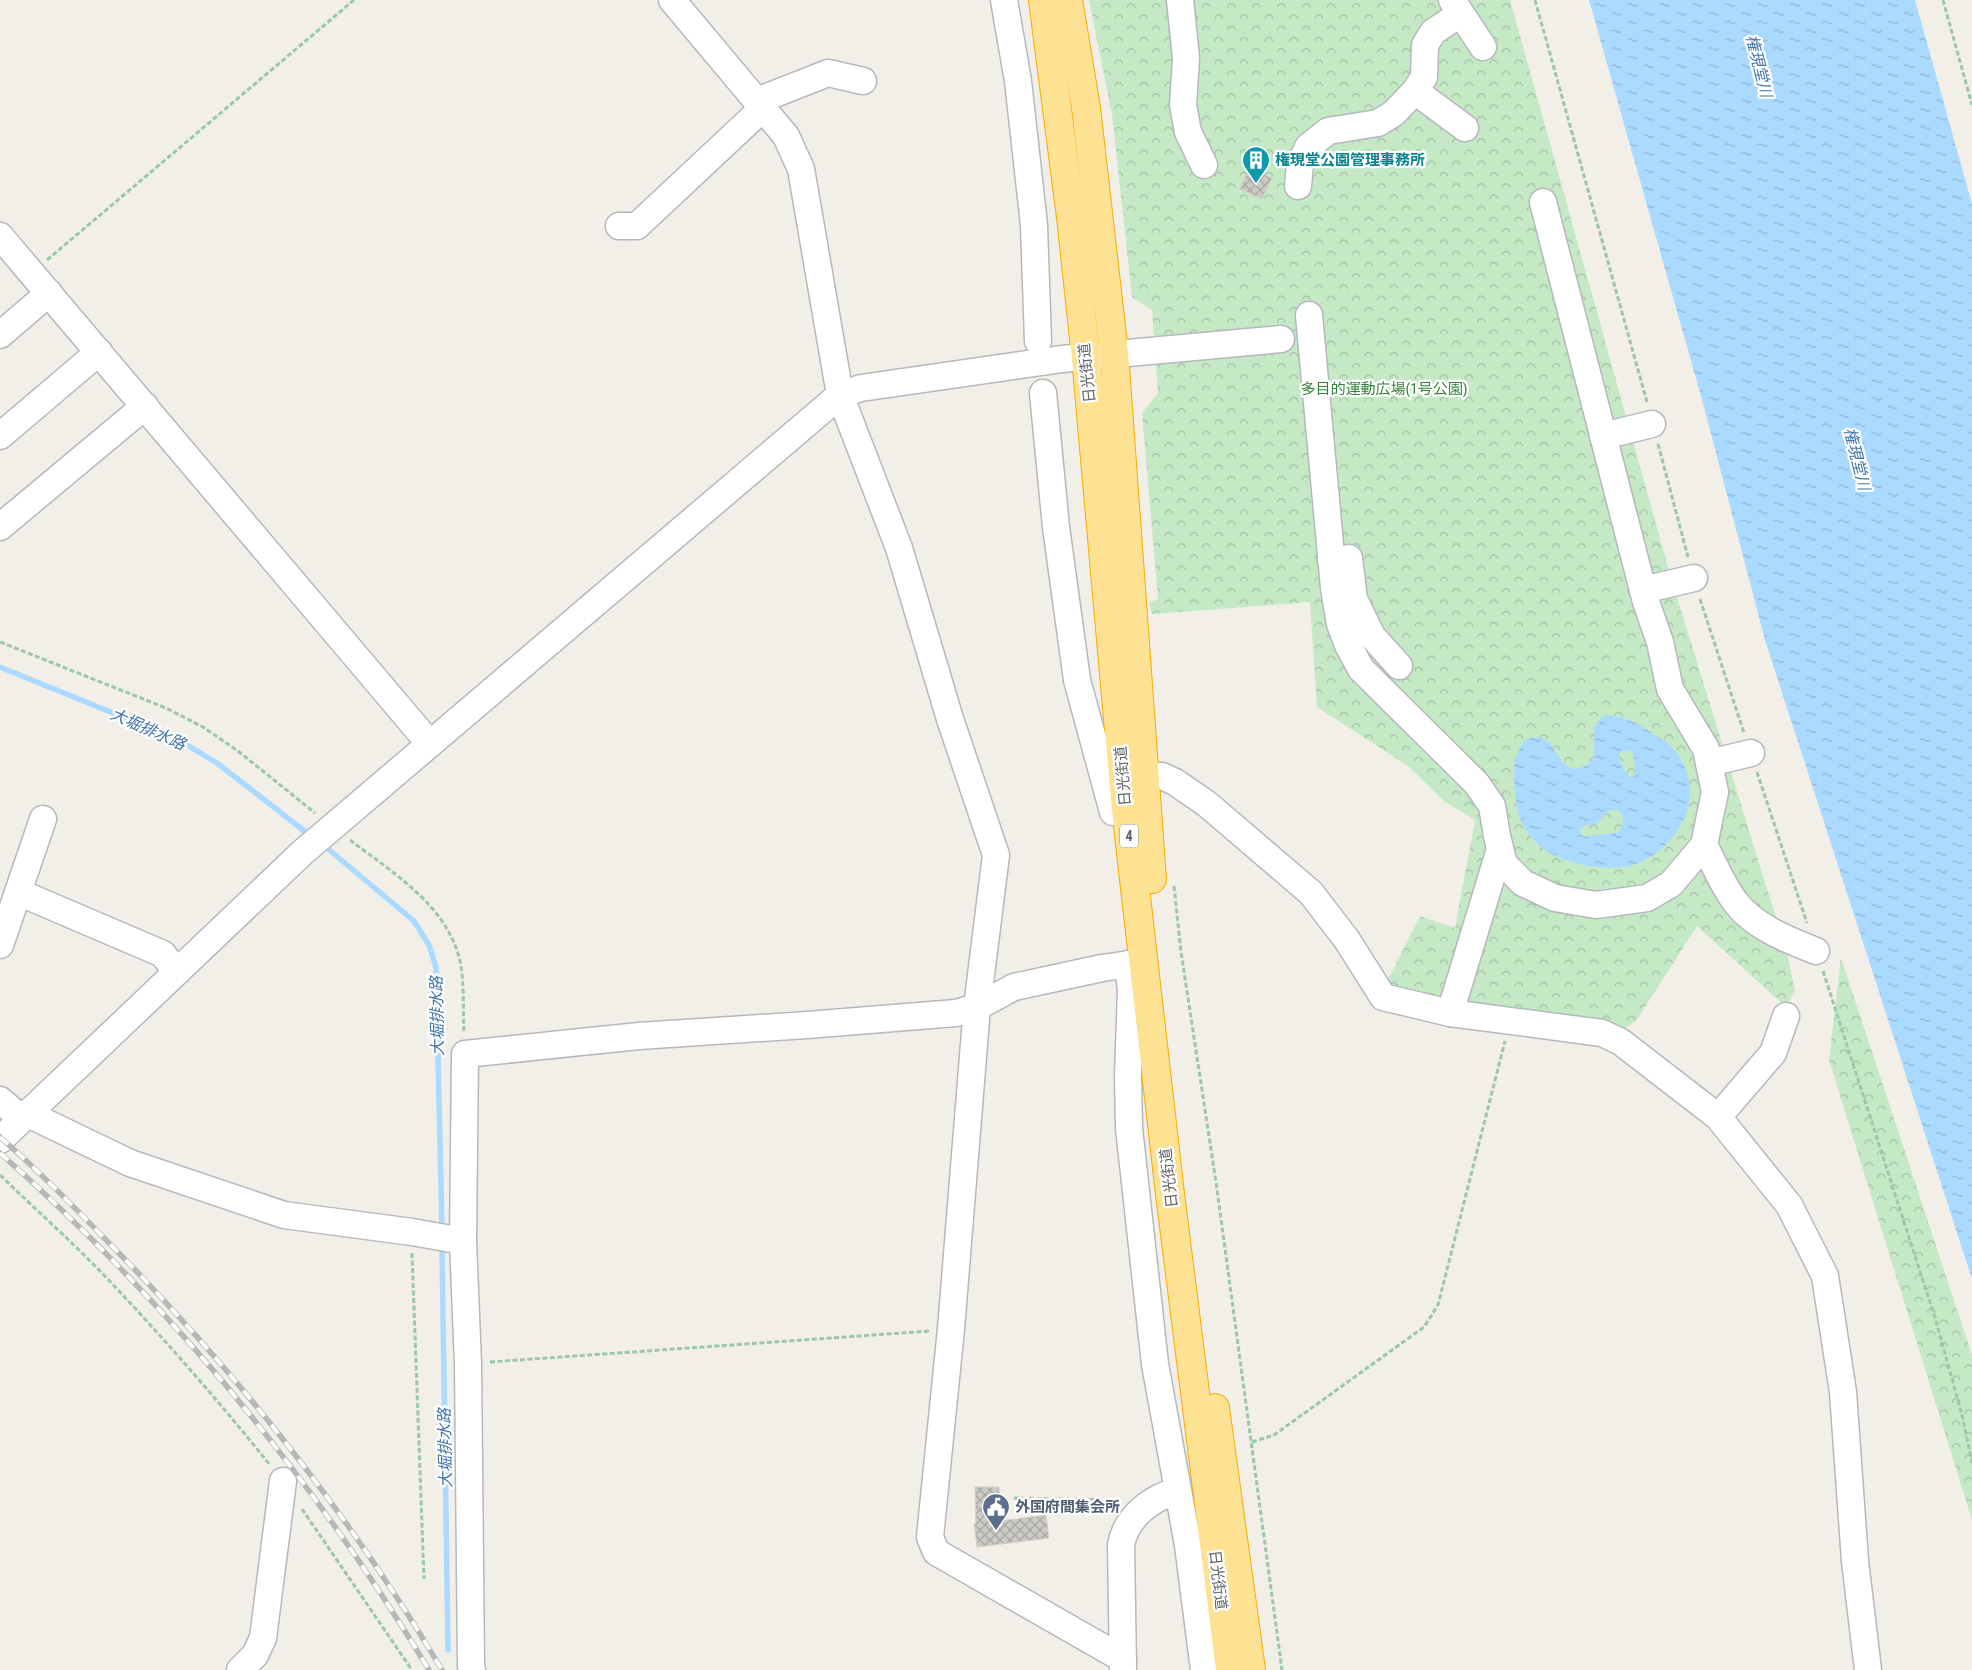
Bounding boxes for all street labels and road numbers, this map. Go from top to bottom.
street label: 日光街道 [1075,342,1099,404]
street label: 日光街道 [1111,745,1135,807]
road number: 4 [1120,824,1138,848]
street label: 日光街道 [1156,1147,1182,1209]
street label: 日光街道 [1205,1549,1231,1611]

